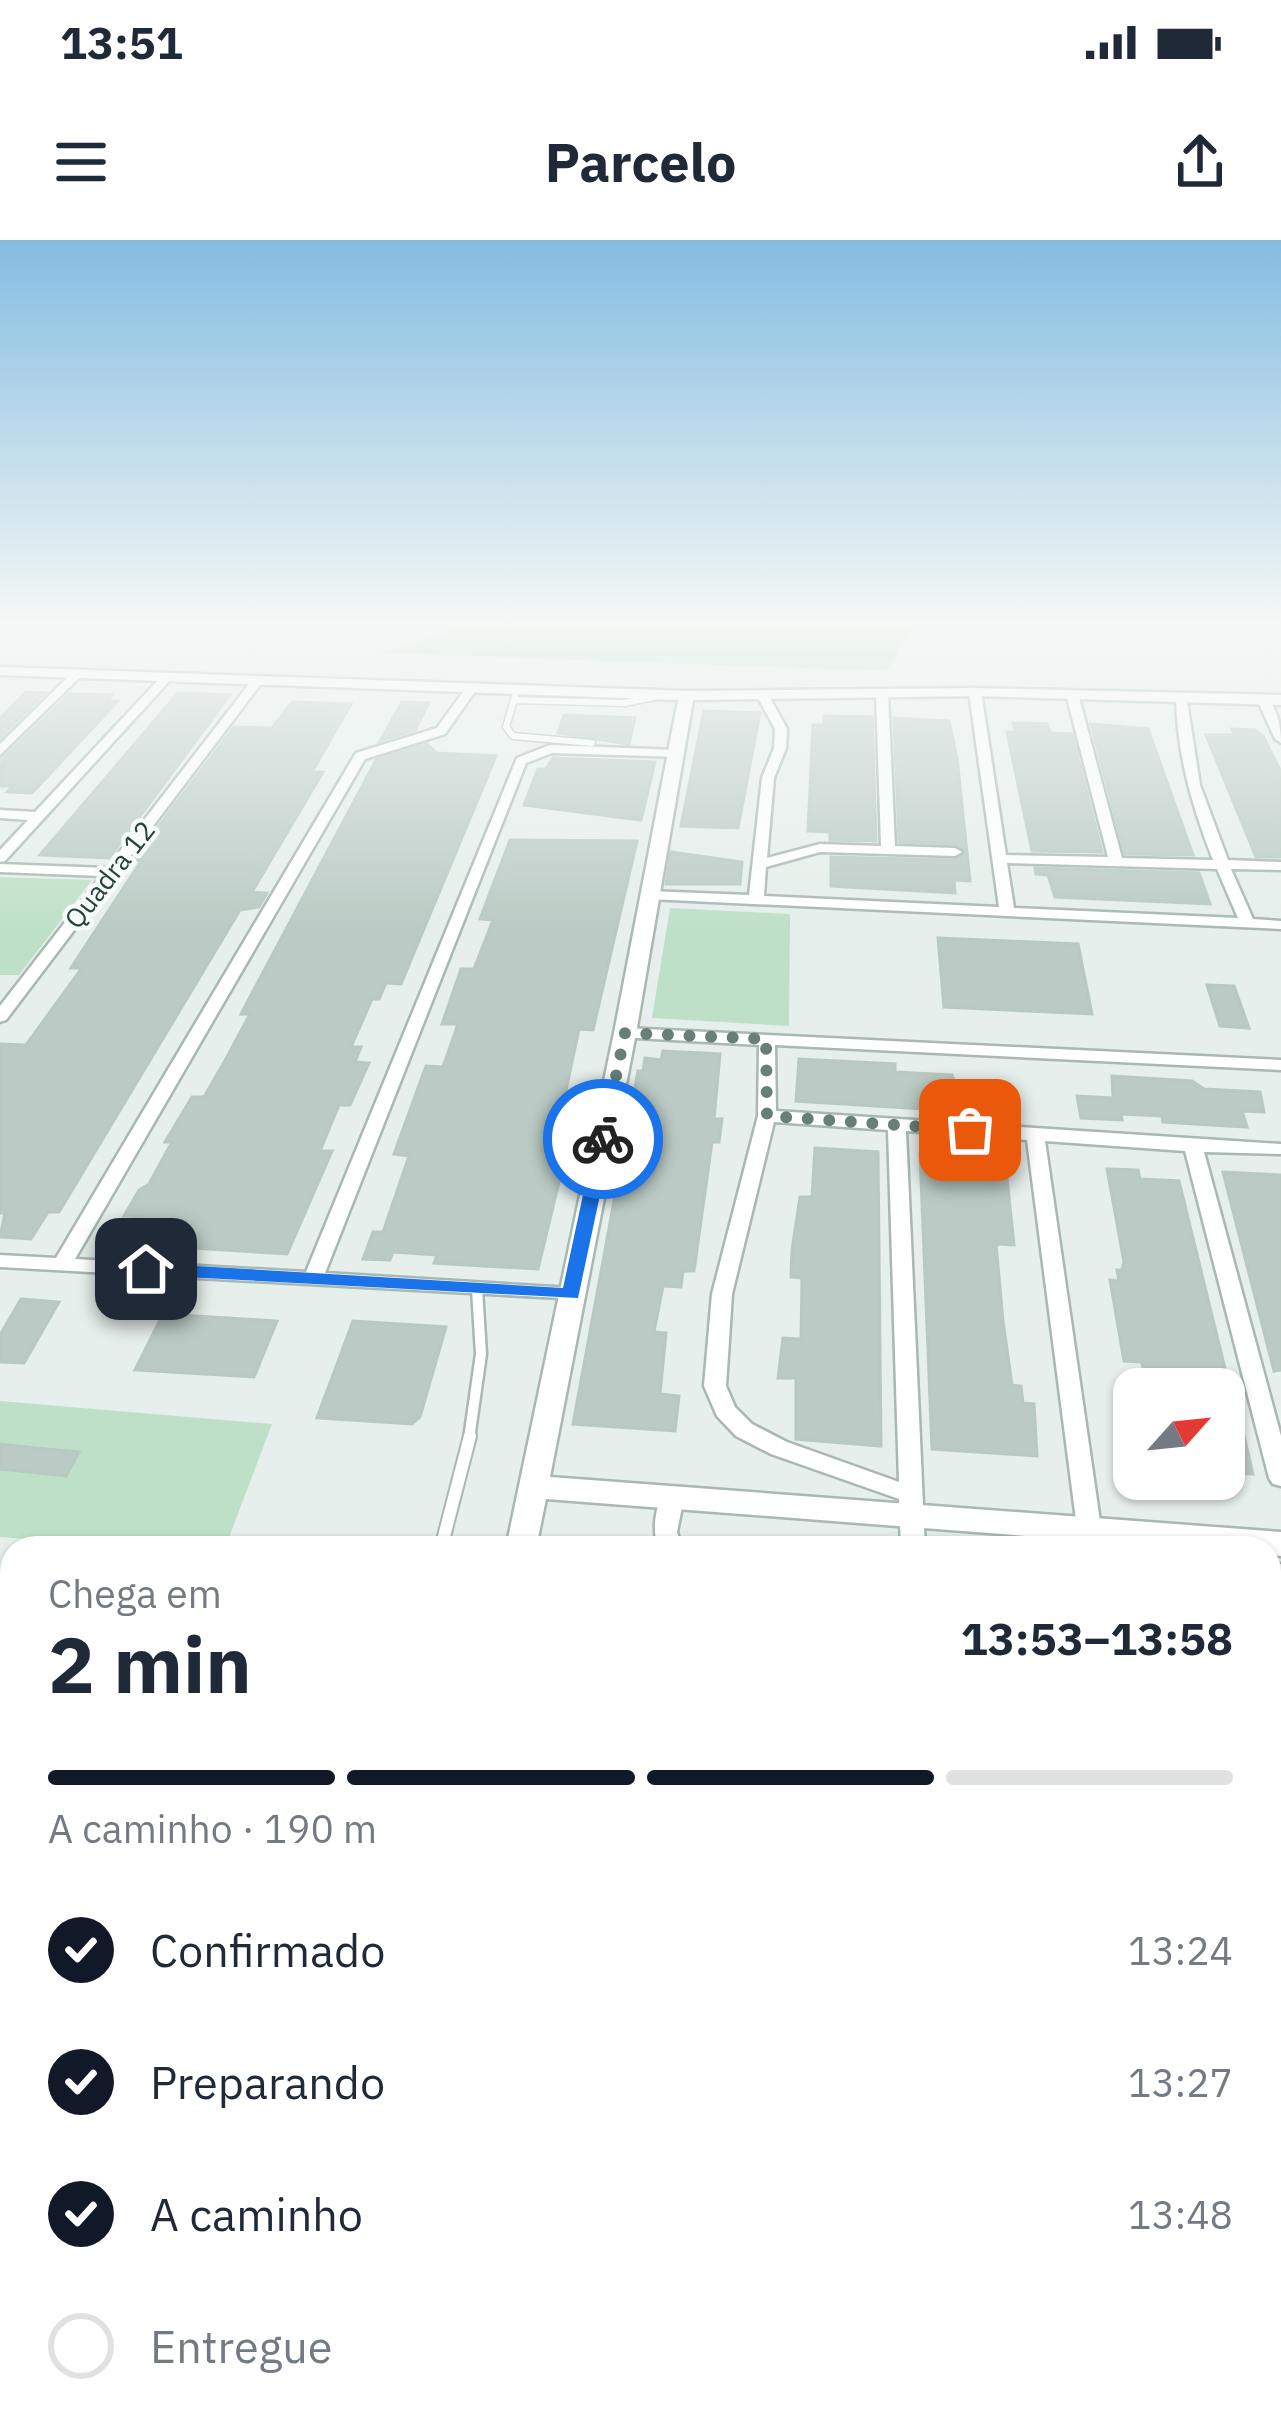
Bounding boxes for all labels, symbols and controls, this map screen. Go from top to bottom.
text: 13:51 [60,13,183,71]
text: Parcelo [545,127,736,197]
icon: menu [48,129,114,195]
icon: share [1167,129,1233,195]
street label: Quadra 12 [56,813,162,935]
courier [543,1079,663,1199]
pin [919,1079,1021,1181]
icon: bag [937,1097,1003,1163]
icon: bike [570,1106,636,1172]
pin [95,1218,197,1320]
icon: home [113,1236,179,1302]
north arrow [1113,1368,1245,1500]
map controls [1113,1368,1245,1500]
text: Chega em [48,1568,222,1619]
text: 13:53–13:58 [961,1609,1233,1667]
text: 2 min [48,1613,252,1714]
text: A caminho · 190 m [48,1803,377,1854]
icon: check [48,1917,114,1983]
text: Confirmado [150,1921,385,1979]
text: 13:24 [1128,1925,1233,1976]
icon: check [48,2049,114,2115]
text: Preparando [150,2053,385,2111]
text: 13:27 [1128,2057,1233,2108]
icon: check [48,2181,114,2247]
text: A caminho [150,2185,363,2243]
text: 13:48 [1128,2189,1233,2240]
text: Entregue [150,2317,332,2375]

